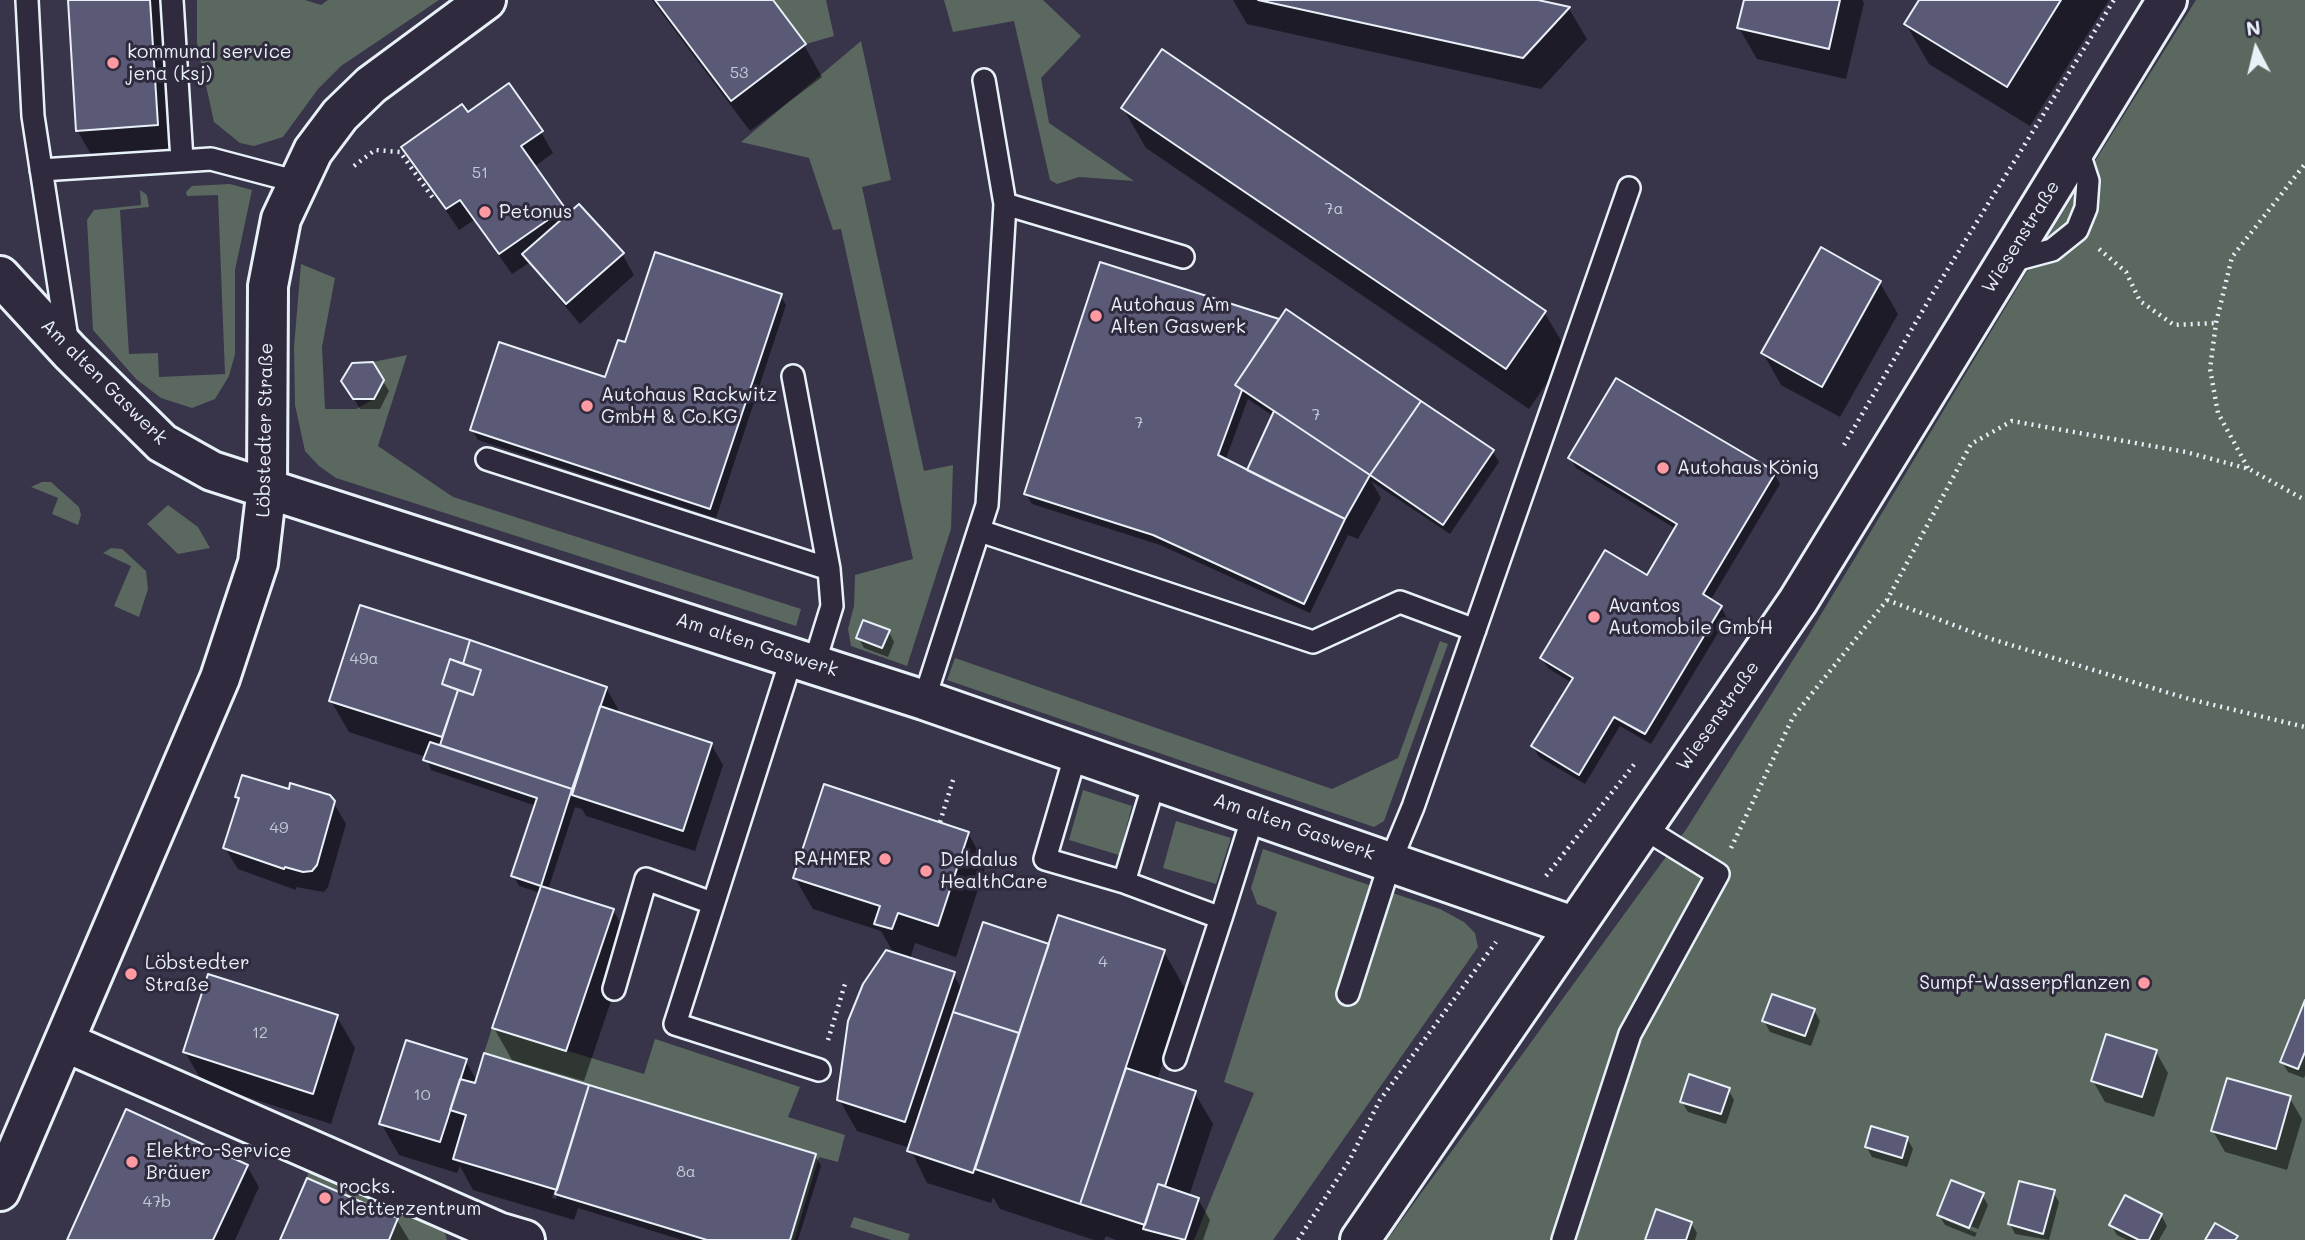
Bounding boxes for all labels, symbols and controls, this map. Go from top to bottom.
north arrow [2221,14,2291,84]
text: N [2245,14,2262,41]
place label: kommunal service jena (ksj) [127,41,292,85]
marker: kommunal service jena (ksj) [105,55,121,71]
house number: 53 [730,63,748,83]
house number: 51 [472,163,488,183]
street label: Wiesenstraße [1977,176,2065,298]
house number: 7a [1325,199,1343,219]
place label: Petonus [499,201,572,223]
marker: Petonus [477,204,493,220]
place label: Autohaus Am Alten Gaswerk [1110,294,1246,338]
marker: Autohaus Am Alten Gaswerk [1088,308,1104,324]
street label: Am alten Gaswerk [36,314,172,450]
street label: Löbstedter Straße [252,342,278,518]
place label: Autohaus Rackwitz GmbH & Co.KG [601,384,777,428]
marker: Autohaus Rackwitz GmbH & Co.KG [579,398,595,414]
house number: 7 [1312,405,1320,425]
house number: 7 [1135,413,1143,433]
place label: Autohaus König [1677,457,1819,479]
marker: Autohaus König [1655,460,1671,476]
place label: Avantos Automobile GmbH [1608,595,1773,639]
street label: Am alten Gaswerk [673,608,841,682]
marker: Avantos Automobile GmbH [1586,609,1602,625]
house number: 49a [350,649,378,669]
street label: Wiesenstraße [1672,657,1764,775]
street label: Am alten Gaswerk [1210,789,1378,865]
house number: 49 [270,818,288,838]
place label: RAHMER [794,848,871,870]
place label: Deldalus HealthCare [940,849,1048,893]
marker: RAHMER [877,851,893,867]
marker: Deldalus HealthCare [918,863,934,879]
place label: Löbstedter Straße [145,952,249,996]
house number: 4 [1098,952,1108,972]
marker: Löbstedter Straße [123,966,139,982]
place label: Sumpf-Wasserpflanzen [1919,972,2130,994]
marker: Sumpf-Wasserpflanzen [2136,975,2152,991]
house number: 12 [252,1023,268,1043]
house number: 10 [413,1085,431,1105]
place label: Elektro-Service Bräuer [146,1140,291,1184]
marker: Elektro-Service Bräuer [124,1154,140,1170]
house number: 8a [676,1162,696,1182]
place label: rocks. Kletterzentrum [339,1176,481,1220]
marker: rocks. Kletterzentrum [317,1190,333,1206]
house number: 47b [143,1192,171,1212]

